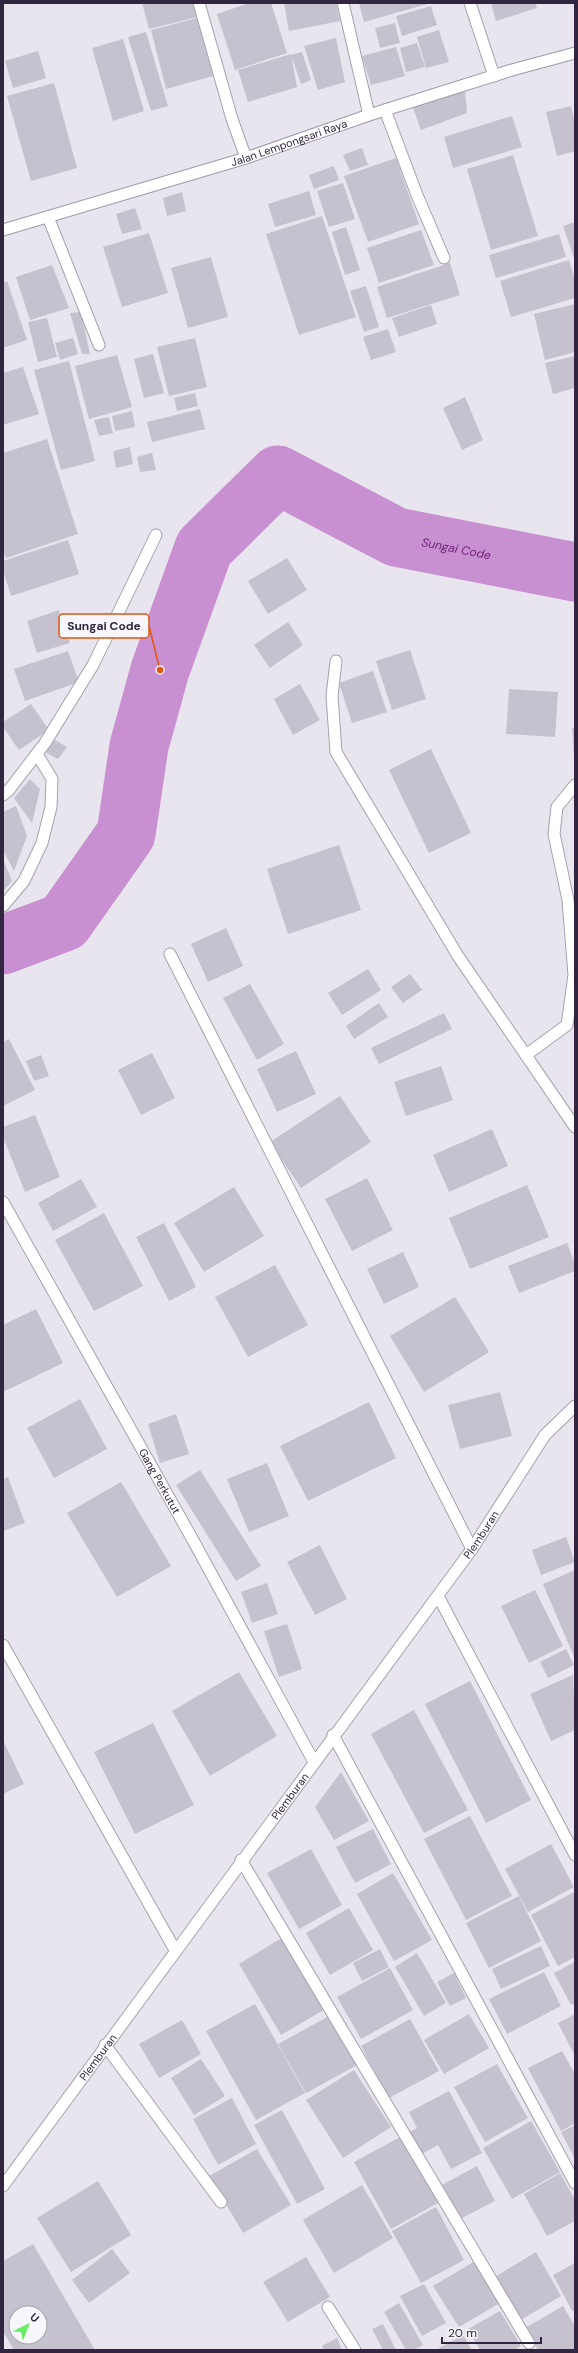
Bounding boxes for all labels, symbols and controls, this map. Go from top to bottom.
street label: Jalan Lempongsari Raya [229,116,349,169]
water label: Sungai Code [420,534,493,563]
callout: Sungai Code [59,614,149,638]
text: Sungai Code [67,618,141,634]
street label: Gang Perkutut [136,1446,184,1516]
street label: Plemburan [460,1508,502,1561]
street label: Plemburan [268,1770,312,1822]
street label: Plemburan [76,2031,120,2083]
north arrow [8,2305,48,2345]
text: U [27,2310,42,2325]
scale bar [442,2319,541,2345]
text: 20 m [448,2325,477,2341]

